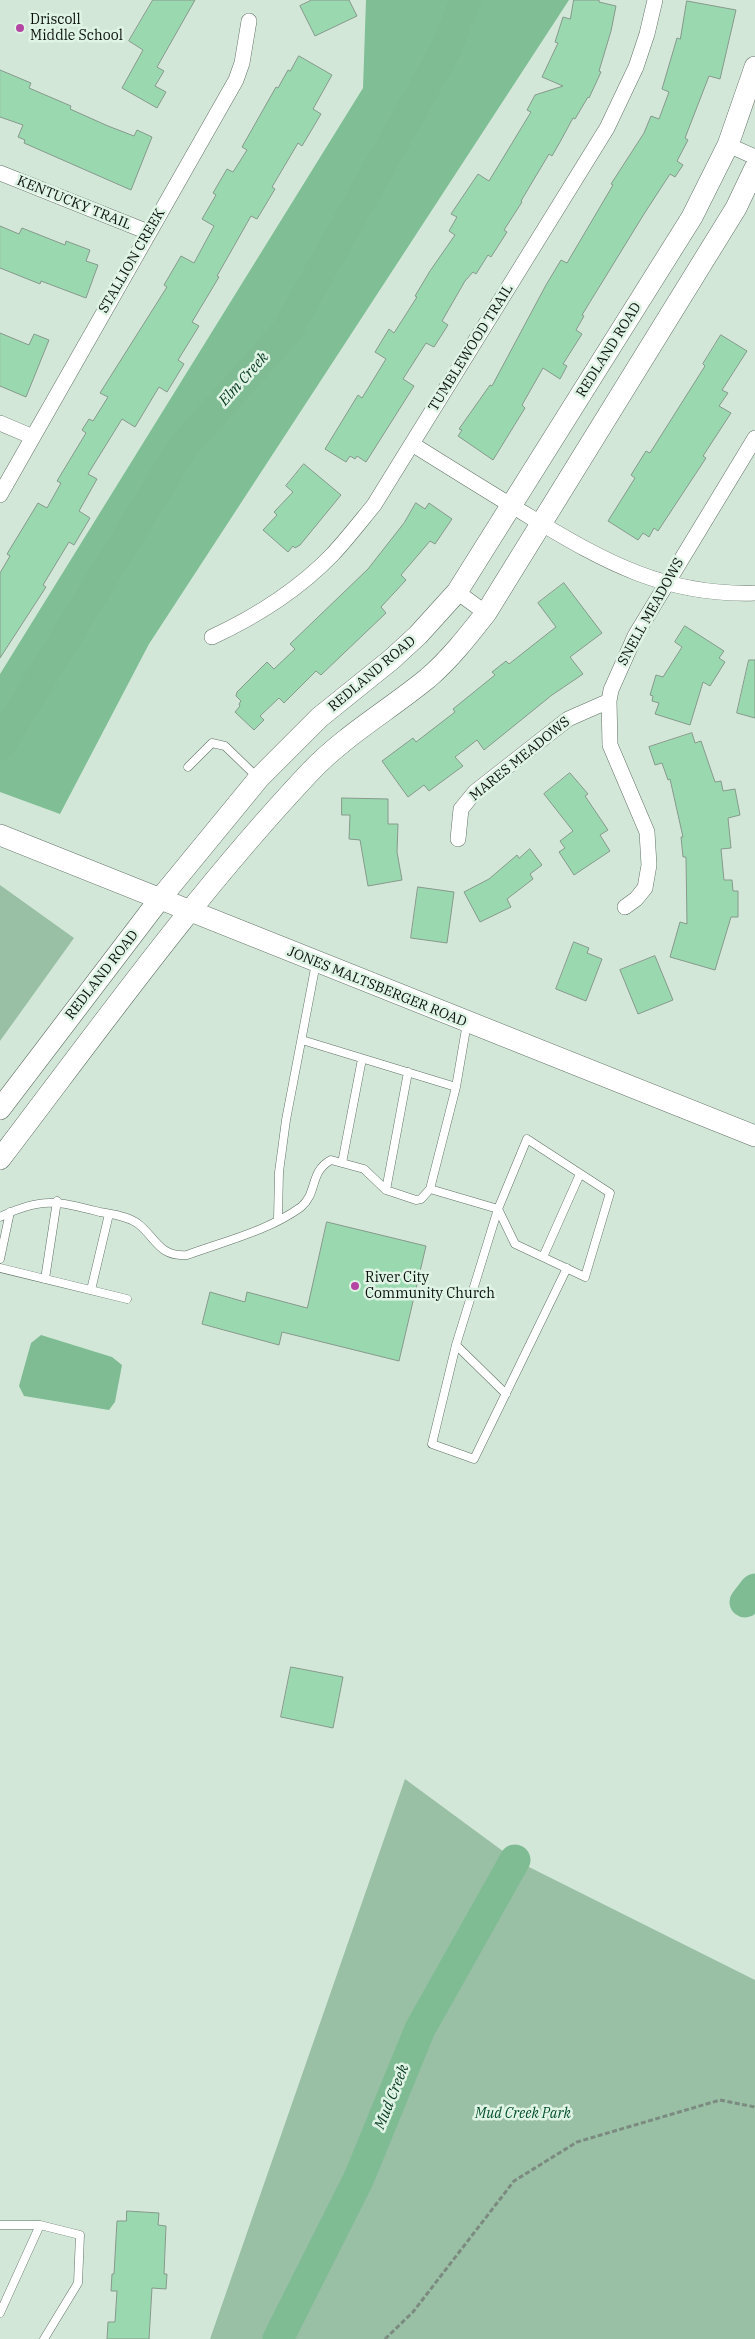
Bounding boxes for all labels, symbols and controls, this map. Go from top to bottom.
place label: Driscoll Middle School [30,12,123,44]
marker: Driscoll Middle School [14,22,26,34]
street label: KENTUCKY TRAIL [14,172,134,234]
street label: STALLION CREEK [95,206,169,316]
street label: TUMBLEWOOD TRAIL [425,281,517,415]
street label: REDLAND ROAD [573,299,645,401]
water label: Elm Creek [215,349,273,409]
street label: SNELL MEADOWS [614,555,688,669]
street label: REDLAND ROAD [325,633,419,715]
street label: MARES MEADOWS [467,713,573,805]
street label: REDLAND ROAD [62,927,142,1023]
street label: JONES MALTSBERGER ROAD [285,943,469,1031]
place label: River City Community Church [365,1270,495,1302]
marker: River City Community Church [349,1280,361,1292]
water label: Mud Creek [371,2062,413,2132]
park label: Mud Creek Park [475,2106,571,2122]

